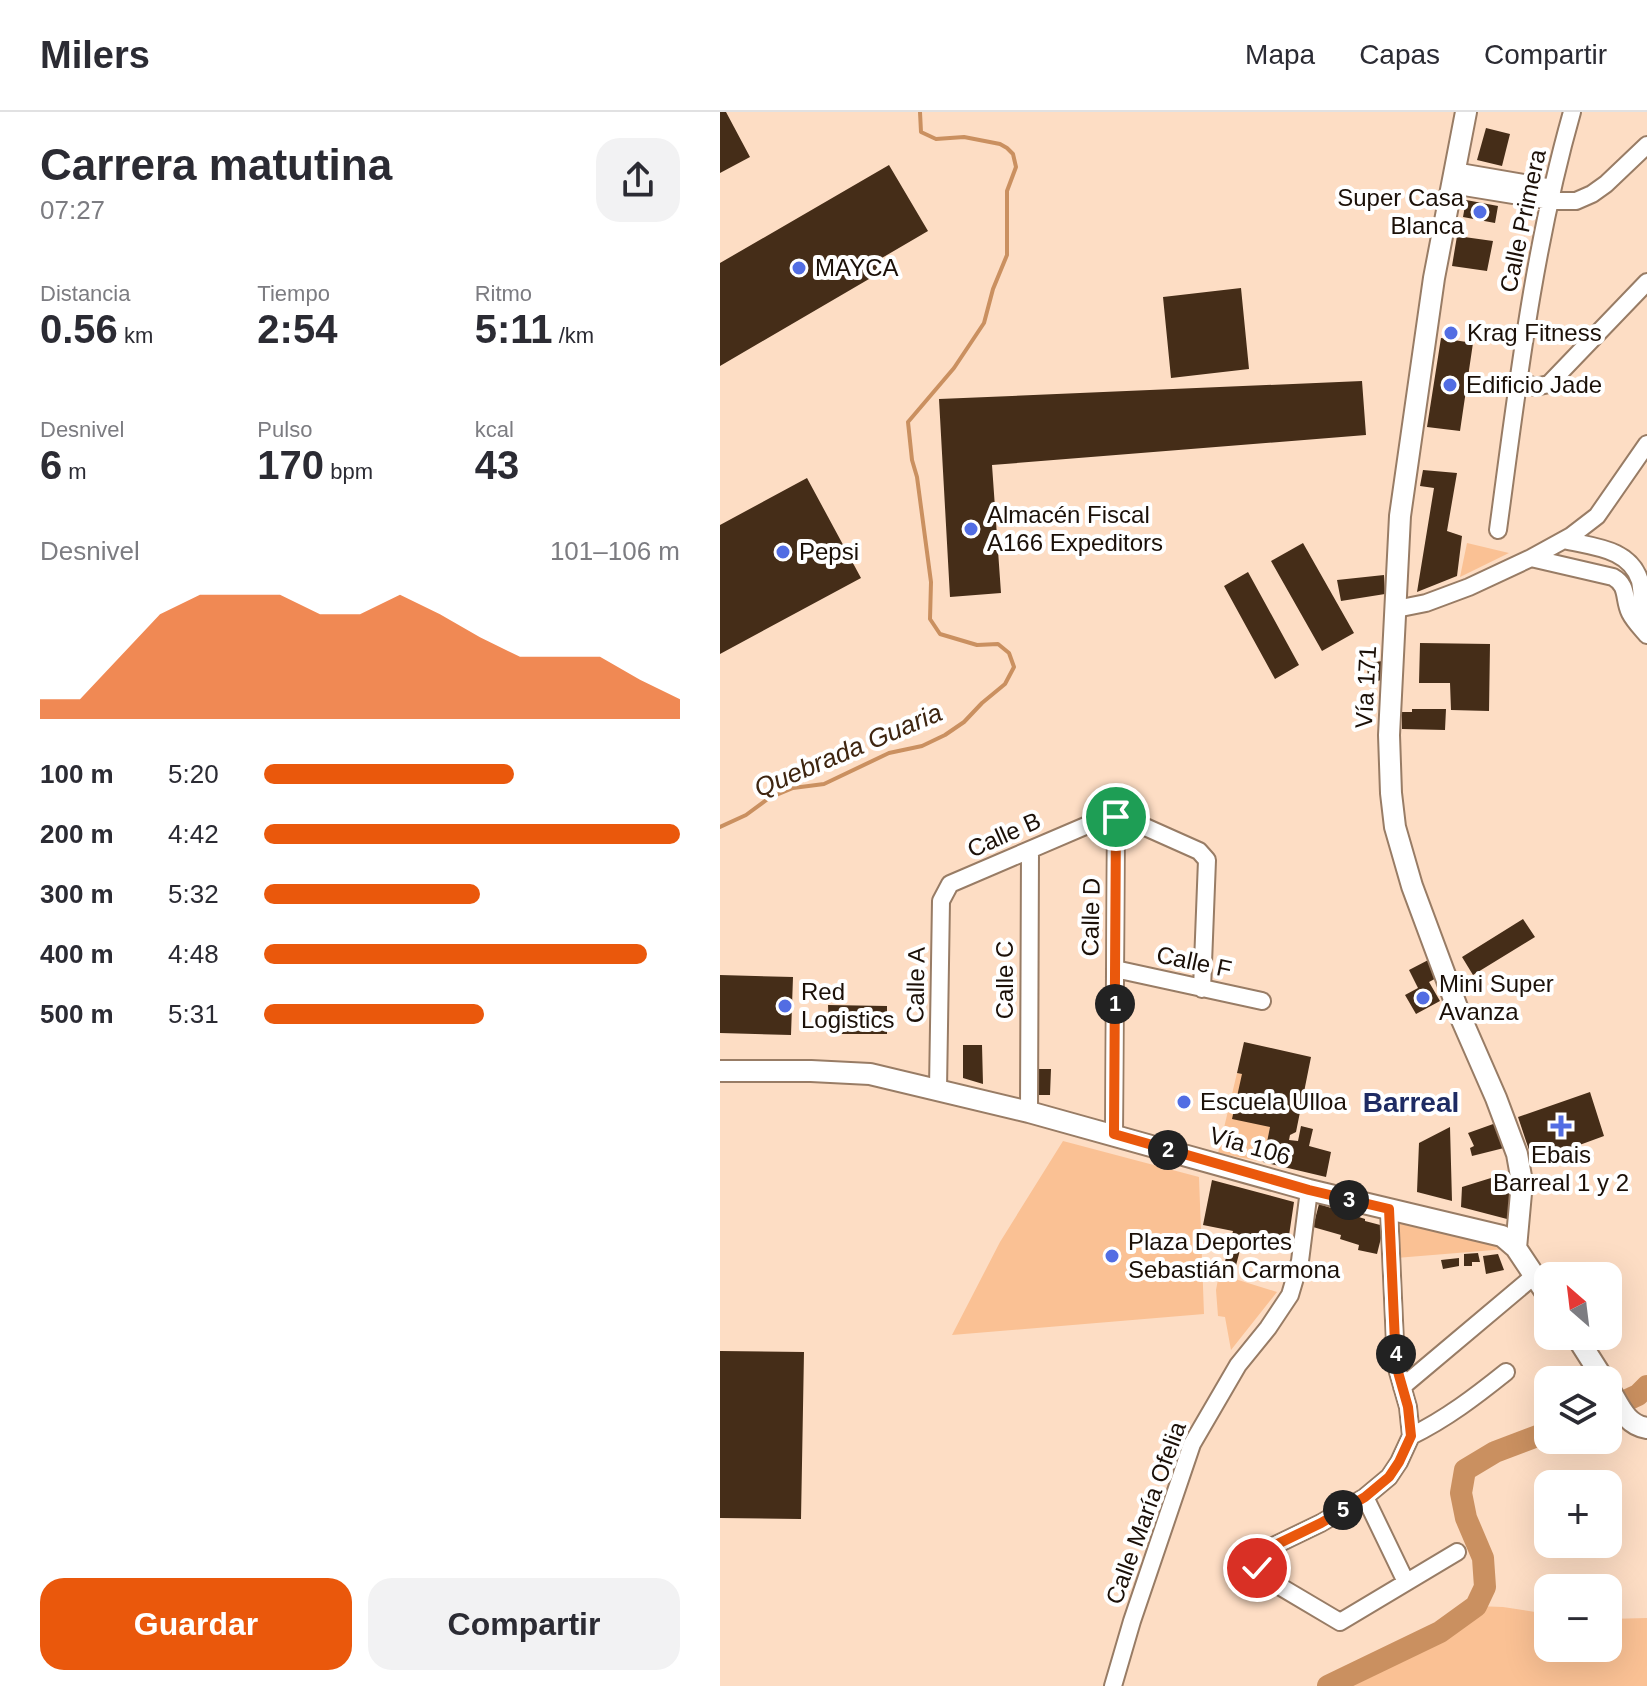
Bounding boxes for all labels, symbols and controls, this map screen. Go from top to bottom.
text: Milers [40,34,150,76]
text: Mapa [1245,39,1315,70]
text: Capas [1359,39,1440,70]
text: Compartir [1484,39,1607,70]
button: share [596,138,680,222]
text: Carrera matutina [40,140,392,189]
street label: Calle Primera [1494,146,1551,295]
place label: Super Casa Blanca [1337,184,1465,239]
text: 07:27 [40,195,105,225]
marker: Super Casa Blanca [1471,203,1489,221]
place label: MAYCA [815,254,899,281]
marker: MAYCA [790,259,808,277]
text: Distancia [40,281,130,306]
text: Tiempo [257,281,330,306]
text: Ritmo [475,281,532,306]
text: 0.56 [40,307,118,351]
text: 2:54 [257,307,337,351]
text: 5:11 [475,307,553,351]
place label: Krag Fitness [1467,319,1602,346]
text: km [118,323,153,348]
text: /km [553,323,594,348]
marker: Krag Fitness [1442,324,1460,342]
place label: Edificio Jade [1466,371,1602,398]
marker: Edificio Jade [1441,376,1459,394]
text: Desnivel [40,417,124,442]
text: Pulso [257,417,312,442]
text: kcal [475,417,514,442]
text: 6 [40,443,62,487]
text: 170 [257,443,324,487]
text: 43 [475,443,519,487]
text: m [62,459,87,484]
text: bpm [324,459,373,484]
place label: Almacén Fiscal A166 Expeditors [987,501,1163,556]
marker: Almacén Fiscal A166 Expeditors [962,520,980,538]
text: Desnivel [40,536,140,566]
text: 101–106 m [550,536,680,566]
place label: Pepsi [799,538,859,565]
marker: Pepsi [774,543,792,561]
street label: Vía 171 [1350,645,1381,729]
water label: Quebrada Guaria [750,697,946,803]
text: 100 m [40,759,114,789]
text: 5:20 [168,759,219,789]
pin [1082,783,1150,851]
icon: arrive [1094,795,1138,839]
street label: Calle B [963,806,1045,863]
text: 200 m [40,819,114,849]
text: 4:42 [168,819,219,849]
street label: Calle D [1076,877,1105,957]
text: 300 m [40,879,114,909]
text: 5:32 [168,879,219,909]
text: 400 m [40,939,114,969]
text: 4:48 [168,939,219,969]
street label: Calle F [1154,940,1234,983]
street label: Calle C [991,941,1018,1019]
street label: Calle A [901,947,930,1023]
place label: Mini Super Avanza [1439,970,1554,1025]
place label: Red Logistics [801,978,894,1033]
pin: 1 [1095,984,1135,1024]
marker: Mini Super Avanza [1414,989,1432,1007]
text: 1 [1109,991,1121,1016]
marker: Red Logistics [776,997,794,1015]
text: 500 m [40,999,114,1029]
text: 5:31 [168,999,219,1029]
district label: Barreal [1363,1087,1459,1118]
place label: Escuela Ulloa [1200,1088,1347,1115]
marker: Escuela Ulloa [1175,1093,1193,1111]
marker: Ebais Barreal 1 y 2 [1550,1115,1572,1137]
street label: Vía 106 [1207,1121,1294,1170]
pin: 2 [1148,1130,1188,1170]
text: 2 [1162,1137,1174,1162]
place label: Ebais Barreal 1 y 2 [1493,1141,1629,1196]
pin: 3 [1329,1180,1369,1220]
text: 3 [1343,1187,1355,1212]
place label: Plaza Deportes Sebastián Carmona [1128,1228,1341,1283]
marker: Plaza Deportes Sebastián Carmona [1103,1247,1121,1265]
north arrow [1534,1262,1622,1350]
map controls [1534,1262,1622,1662]
pin: 4 [1376,1334,1416,1374]
text: 4 [1390,1341,1402,1366]
button: layers [1534,1366,1622,1454]
street label: Calle María Ofelia [1100,1417,1191,1608]
button: + [1534,1470,1622,1558]
pin: 5 [1323,1490,1363,1530]
text: 5 [1337,1497,1349,1522]
pin [1223,1534,1291,1602]
icon: check [1235,1546,1279,1590]
button: − [1534,1574,1622,1662]
button: Guardar [40,1578,352,1670]
button: Compartir [368,1578,680,1670]

